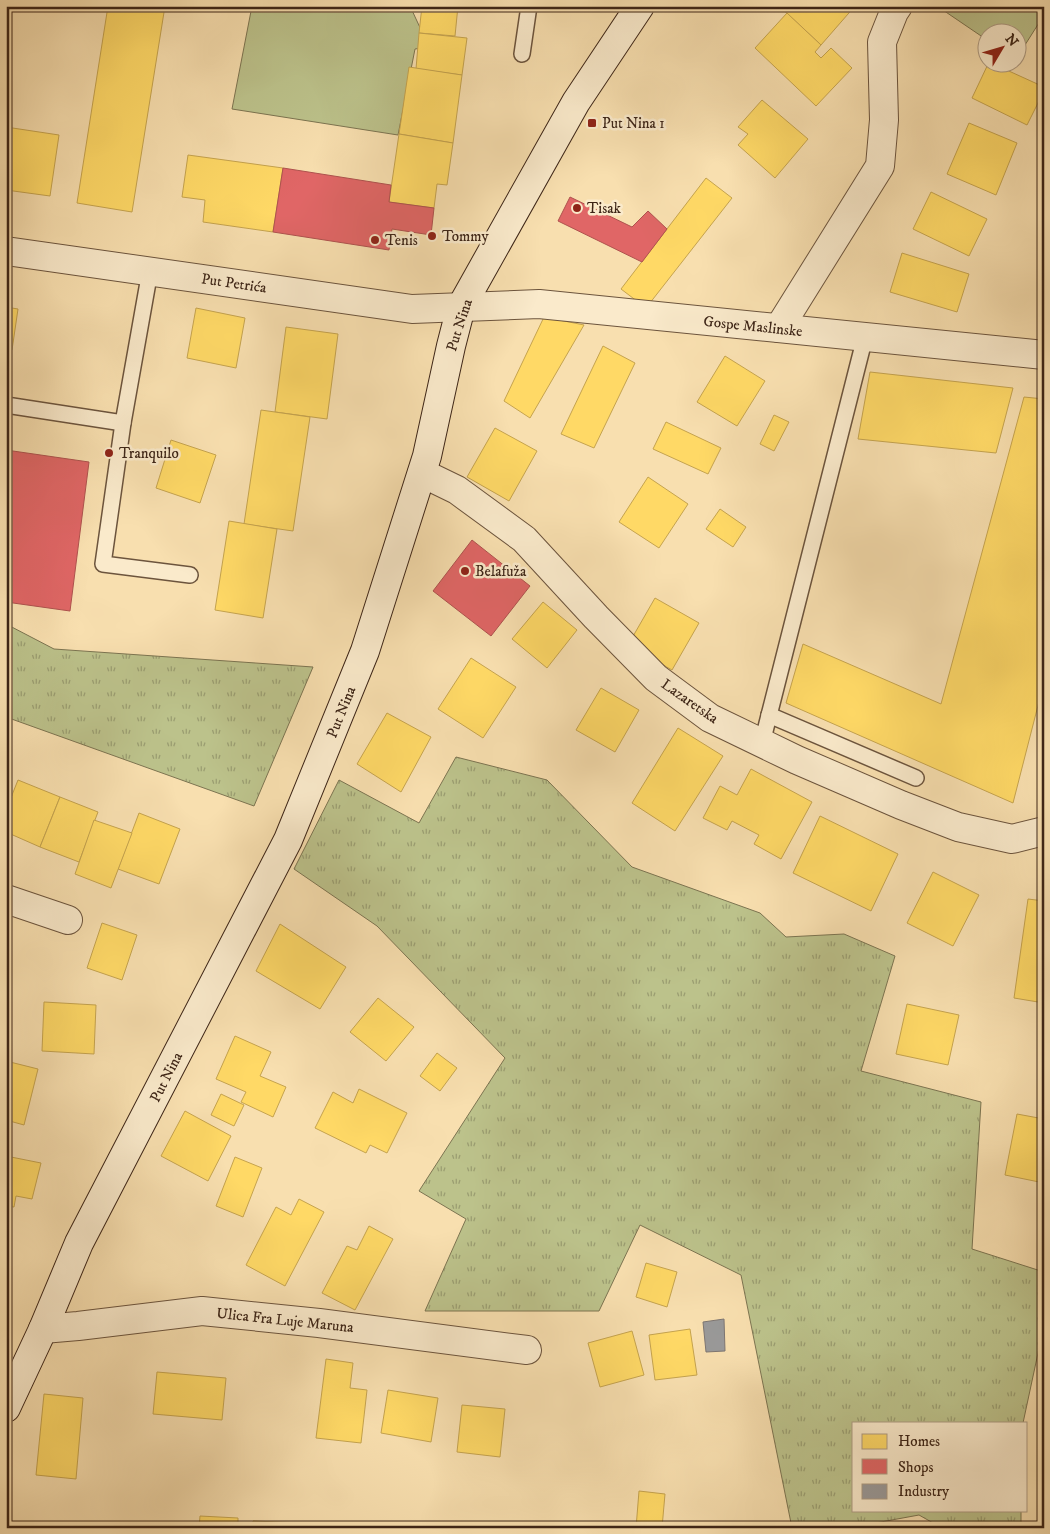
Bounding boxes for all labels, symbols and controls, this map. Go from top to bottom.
north arrow [978,22,1028,72]
text: N [1001,31,1022,51]
place label: Put Nina 1 [602,114,665,133]
marker: Put Nina 1 [586,117,598,129]
place label: Tisak [587,199,622,218]
marker: Tisak [571,202,583,214]
place label: Tommy [442,227,489,246]
marker: Tommy [426,230,438,242]
place label: Tenis [385,231,418,250]
marker: Tenis [369,234,381,246]
street label: Put Petrića [200,270,268,298]
street label: Put Nina [442,296,477,354]
street label: Gospe Maslinske [702,312,803,341]
place label: Tranquilo [119,444,179,463]
marker: Tranquilo [103,447,115,459]
place label: Belafuža [475,562,527,581]
marker: Belafuža [459,565,471,577]
street label: Lazaretska [657,675,722,728]
street label: Put Nina [323,683,361,741]
street label: Put Nina [146,1048,187,1106]
street label: Ulica Fra Luje Maruna [215,1304,355,1337]
legend [852,1422,1028,1512]
text: Homes [898,1432,940,1451]
text: Shops [898,1458,934,1477]
text: Industry [898,1482,950,1501]

